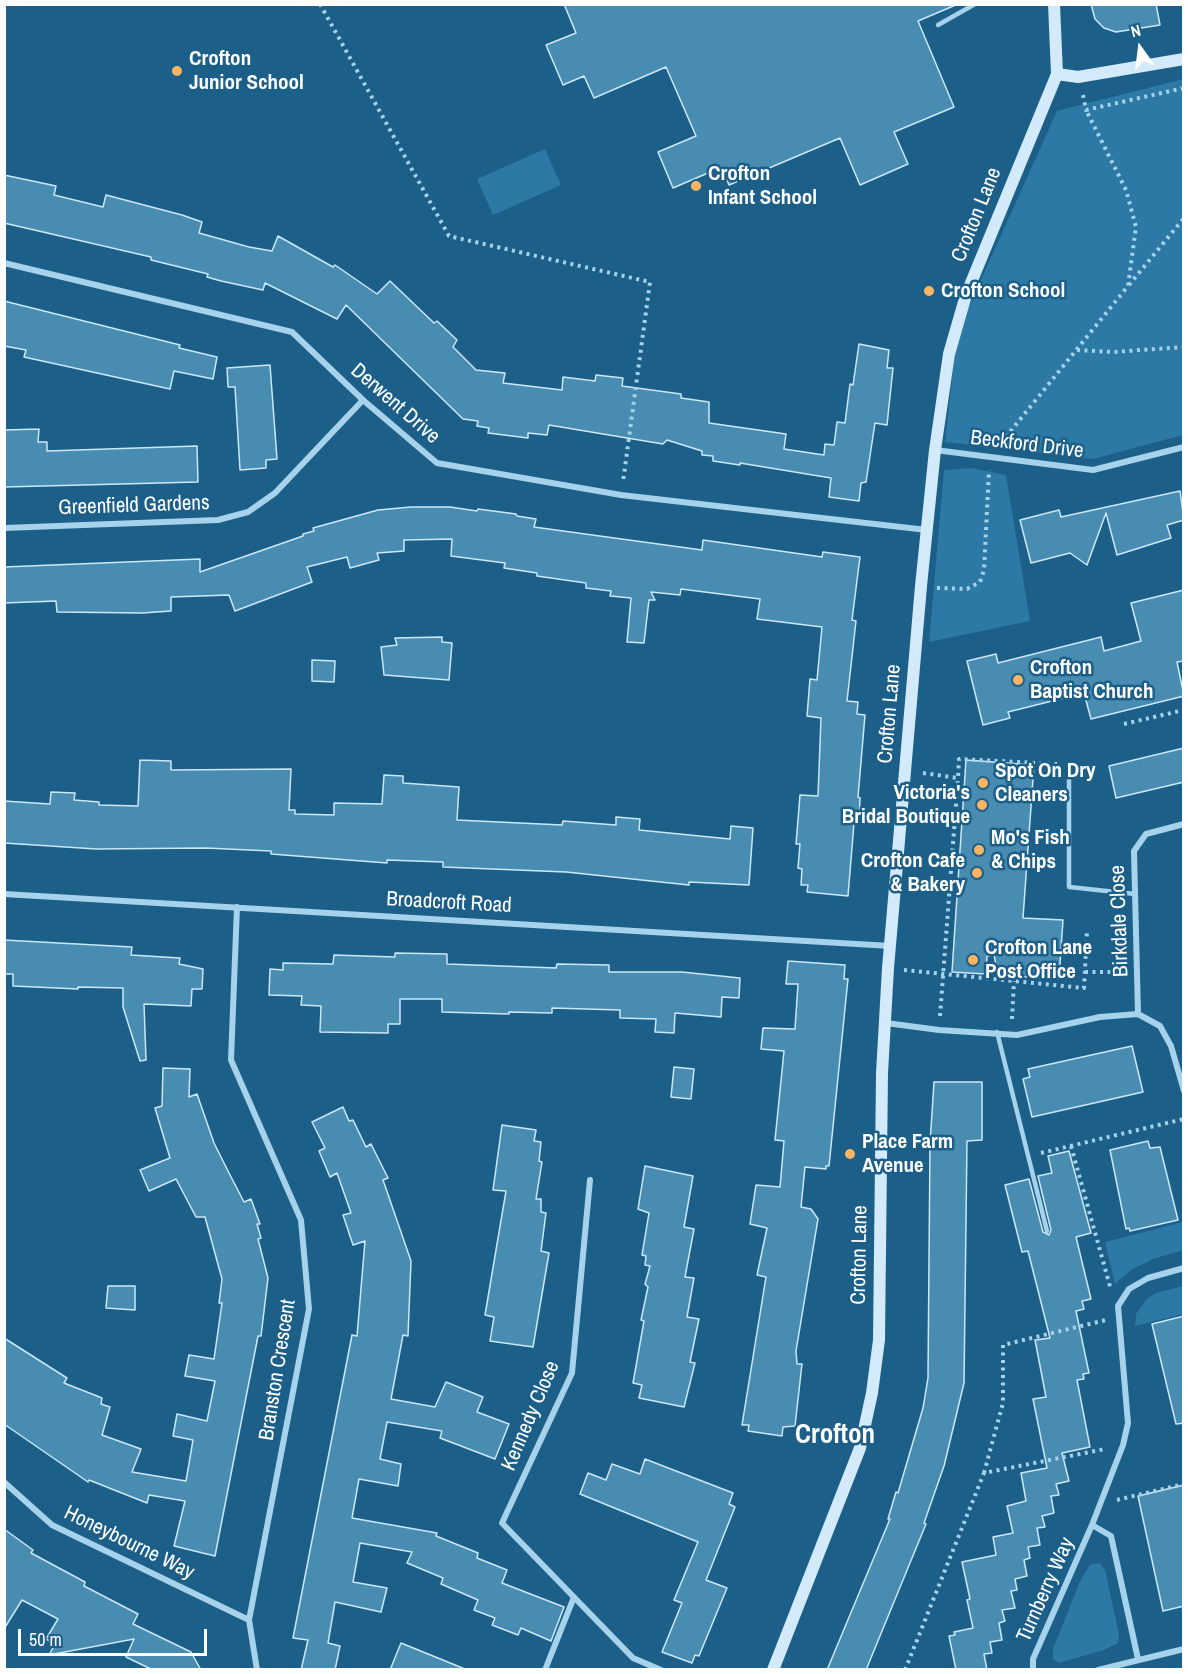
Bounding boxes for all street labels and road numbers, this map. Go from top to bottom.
street label: Crofton Lane [947,164,1007,266]
street label: Derwent Drive [345,358,445,450]
street label: Beckford Drive [969,426,1085,464]
street label: Greenfield Gardens [58,491,210,521]
street label: Crofton Lane [873,663,907,765]
street label: Birkdale Close [1105,865,1135,977]
street label: Broadcroft Road [386,887,512,919]
street label: Crofton Lane [847,1205,873,1305]
street label: Branston Crescent [254,1298,302,1442]
street label: Kennedy Close [497,1357,565,1475]
street label: Honeybourne Way [60,1501,198,1585]
street label: Turnberry Way [1012,1534,1080,1646]

